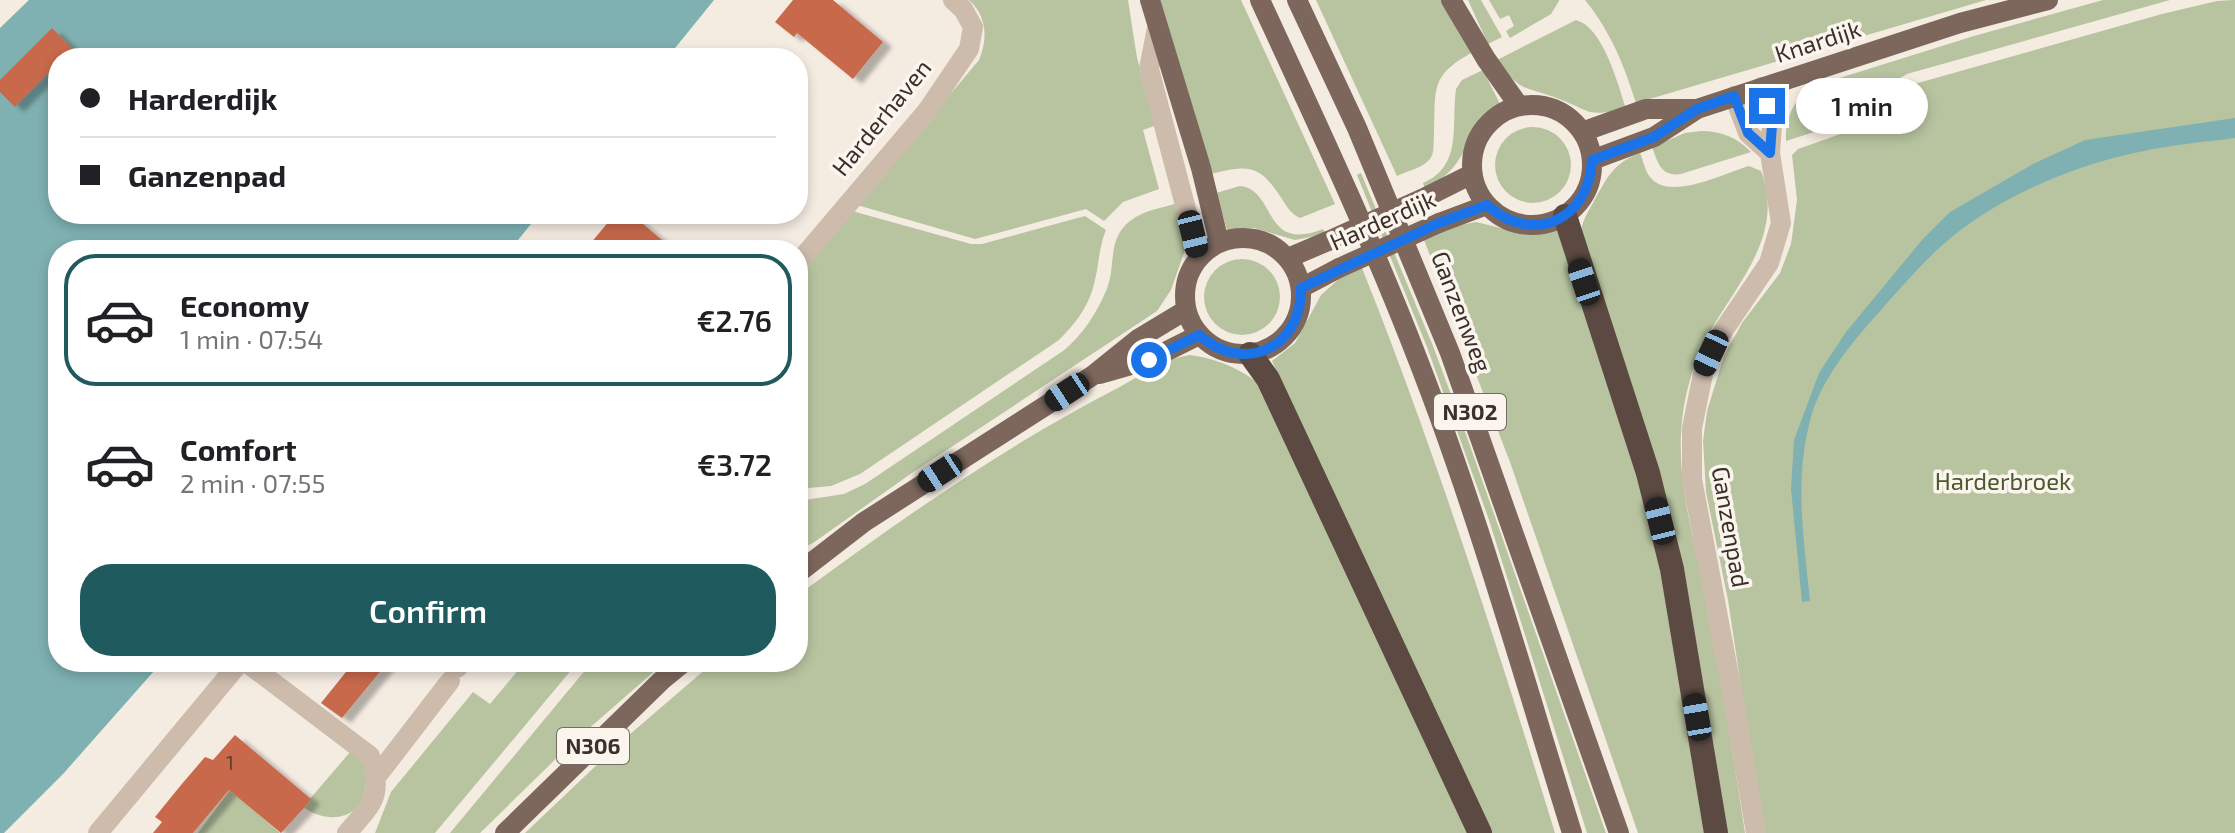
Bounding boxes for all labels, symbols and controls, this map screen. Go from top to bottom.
street label: Knardijk [1771,13,1864,68]
street label: Harderhaven [825,53,937,181]
callout: 1 min [1795,78,1927,134]
text: Harderdijk [128,80,277,116]
route end [1749,88,1785,124]
text: 1 min [1831,90,1893,121]
text: Ganzenpad [128,157,286,193]
street label: Harderdijk [1325,183,1440,256]
car [1176,208,1210,260]
street label: Ganzenweg [1426,247,1499,376]
car [1565,255,1603,309]
icon: car [84,284,156,356]
text: Economy [180,287,309,323]
text: €2.76 [696,302,772,338]
text: 1 min · 07:54 [180,323,323,354]
car [1690,326,1732,380]
route start [1131,342,1167,378]
car [1040,369,1094,415]
road number: N302 [1434,394,1506,430]
icon: car [84,428,156,500]
text: Comfort [180,431,297,467]
text: €3.72 [697,446,772,482]
car [913,450,967,496]
street label: Ganzenpad [1707,464,1756,589]
park label: Harderbroek [1935,466,2071,495]
text: 2 min · 07:55 [180,467,325,498]
car [1643,495,1677,547]
button: Confirm [80,564,776,656]
car [1681,691,1713,743]
road number: N306 [557,728,629,764]
house number: 1 [226,750,234,774]

